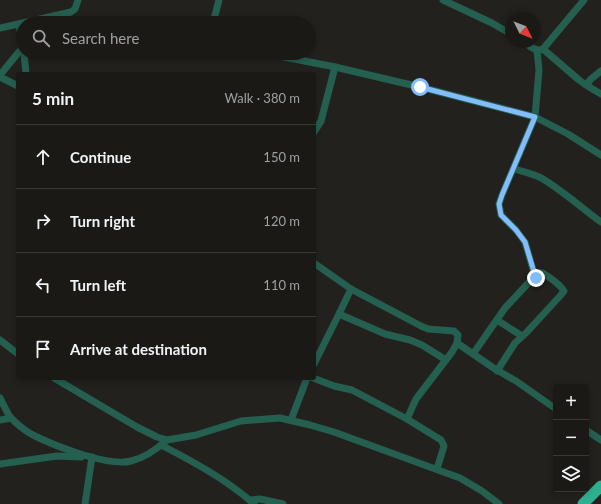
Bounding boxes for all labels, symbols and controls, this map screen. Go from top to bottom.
north arrow [505,12,541,48]
search box [16,16,316,60]
icon: search [30,27,52,49]
text: Search here [62,29,139,47]
route start [411,78,429,96]
text: 5 min [32,88,74,109]
text: Walk · 380 m [224,90,300,106]
icon: ahead [32,146,54,168]
text: Continue [70,148,131,166]
text: 150 m [263,149,300,165]
icon: right [32,210,54,232]
text: Turn right [70,212,135,230]
text: 120 m [263,213,300,229]
route end [527,269,545,287]
icon: left [32,274,54,296]
text: Turn left [70,276,126,294]
text: 110 m [263,277,300,293]
icon: arrive [32,338,54,360]
text: Arrive at destination [70,340,207,358]
map controls [553,384,589,492]
button: + [553,384,589,420]
button: − [553,420,589,456]
button: layers [553,456,589,492]

